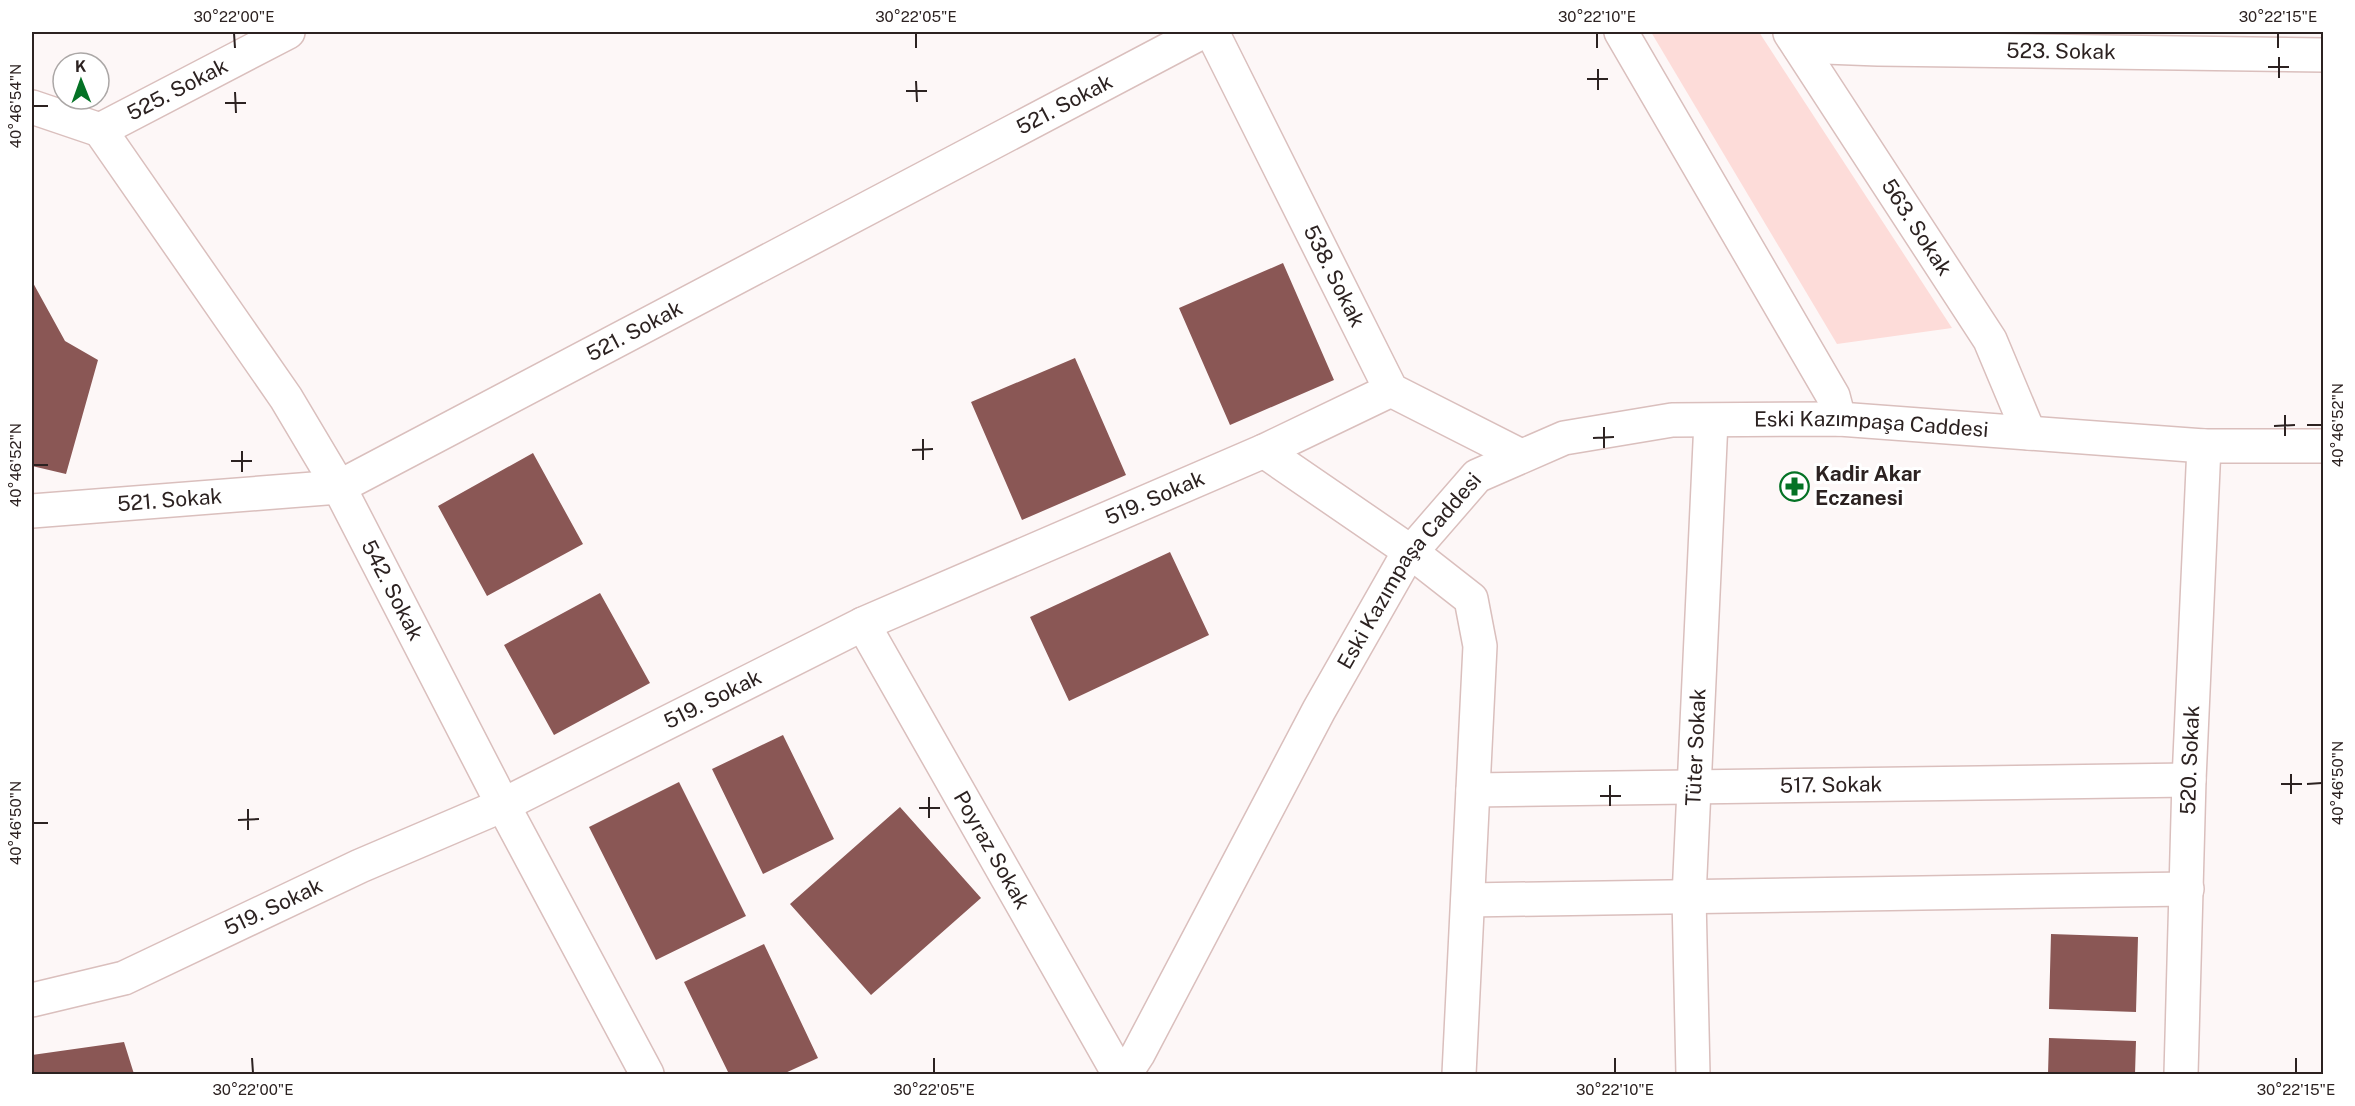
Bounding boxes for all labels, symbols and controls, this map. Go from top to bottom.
text: 30°22'00"E [193,8,275,25]
text: 30°22'05"E [875,8,957,25]
text: 30°22'10"E [1558,8,1636,25]
text: 30°22'15"E [2239,8,2317,25]
street label: 523. Sokak [2006,38,2116,64]
north arrow [51,51,111,111]
street label: 525. Sokak [123,53,232,126]
text: K [75,57,87,76]
text: 40°46'54"N [7,64,24,148]
street label: 521. Sokak [1012,68,1117,140]
street label: 563. Sokak [1876,174,1958,280]
street label: 538. Sokak [1299,221,1371,331]
street label: 521. Sokak [582,295,687,366]
text: 40°46'52"N [2329,383,2346,467]
street label: Eski Kazımpaşa Caddesi [1754,406,1989,442]
text: 40°46'52"N [7,423,24,507]
place label: Kadir Akar Eczanesi [1815,461,1922,510]
street label: 519. Sokak [1101,465,1208,530]
street label: Eski Kazımpaşa Caddesi [1332,467,1486,673]
pharmacy icon: Kadir Akar Eczanesi [1778,470,1810,502]
street label: 521. Sokak [116,483,223,516]
street label: 542. Sokak [356,536,429,645]
street label: 519. Sokak [660,664,766,734]
street label: Tüter Sokak [1680,688,1711,806]
street label: 520. Sokak [2175,705,2204,815]
text: 40°46'50"N [2329,741,2346,825]
street label: 517. Sokak [1779,771,1883,798]
text: 40°46'50"N [7,781,24,865]
street label: Poyraz Sokak [949,786,1036,913]
street label: 519. Sokak [220,873,327,941]
text: 30°22'00"E [212,1081,294,1098]
text: 30°22'05"E [893,1081,975,1098]
text: 30°22'10"E [1576,1081,1654,1098]
text: 30°22'15"E [2257,1081,2335,1098]

